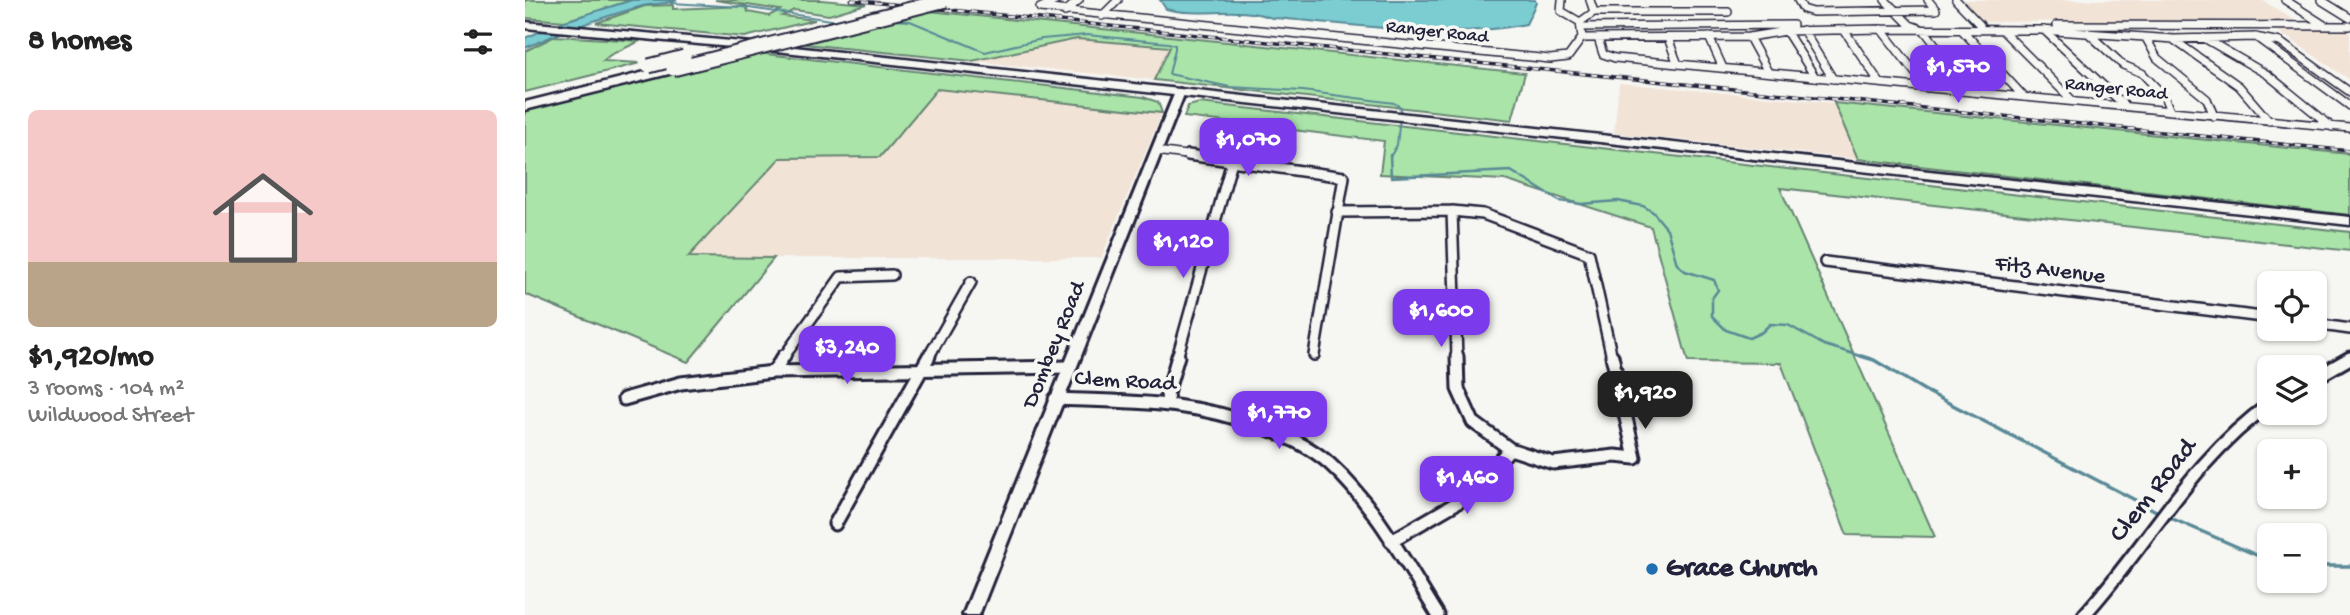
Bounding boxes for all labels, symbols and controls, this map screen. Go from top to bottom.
street label: Ranger Road [1385,16,1491,50]
icon: filters [459,23,497,61]
text: 8 homes [28,25,131,60]
pin: $1,570 [1901,46,2015,105]
text: $1,570 [1926,54,1990,81]
street label: Ranger Road [2064,73,2170,107]
pin: $1,070 [1191,118,1305,178]
text: $1,070 [1216,127,1280,154]
icon: home [200,155,326,281]
pin: $1,120 [1126,220,1240,280]
text: $1,120 [1153,229,1213,256]
street label: Fitz Avenue [1992,251,2108,291]
map controls [2257,271,2327,593]
button: locate [2257,271,2327,341]
street label: Dombey Road [1017,276,1093,414]
pin: $1,600 [1384,290,1498,349]
text: $1,600 [1409,298,1473,325]
pin: $3,240 [790,326,904,386]
text: $3,240 [815,335,879,362]
text: $1,920/mo [28,341,154,376]
button: layers [2257,355,2327,425]
street label: Clem Road [1074,366,1178,398]
pin: $1,920 [1588,372,1702,431]
text: 3 rooms · 104 m² [28,376,184,403]
text: $1,920 [1614,380,1676,407]
pin: $1,770 [1222,392,1336,451]
text: $1,770 [1247,400,1311,427]
text: Wildwood Street [28,403,193,430]
street label: Clem Road [2103,430,2207,550]
button: + [2257,439,2327,509]
pin: $1,460 [1410,456,1524,516]
text: $1,460 [1436,465,1498,492]
button: − [2257,523,2327,593]
place label: Grace Church [1666,553,1818,586]
marker: Grace Church [1644,561,1660,577]

